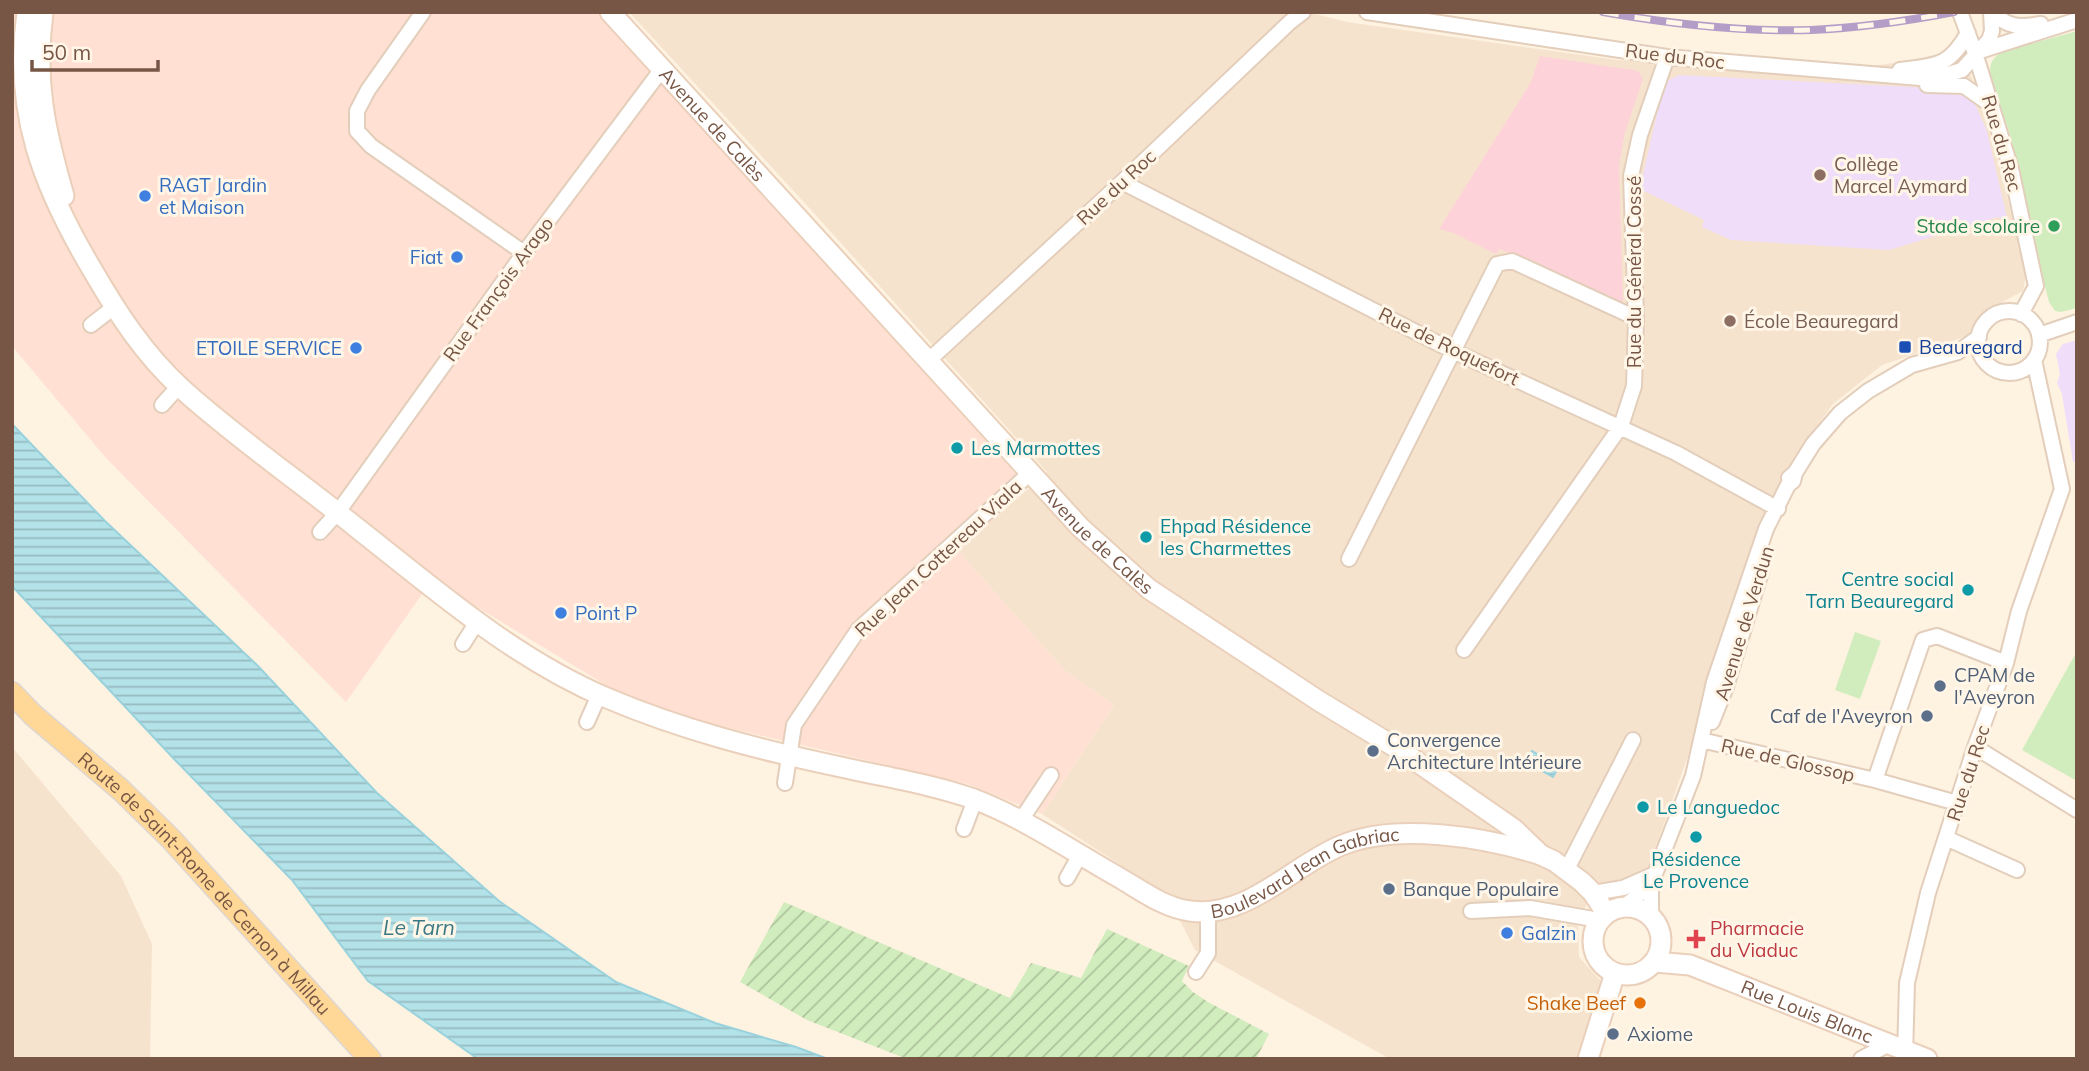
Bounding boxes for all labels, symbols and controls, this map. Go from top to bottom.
scale bar [32,28,158,72]
street label: Rue du Roc [1624,38,1726,74]
text: 50 m [42,39,91,65]
street label: Avenue de Calès [654,62,771,186]
street label: Rue du Rec [1977,92,2027,194]
street label: Rue du Roc [1071,144,1161,230]
place label: Collège Marcel Aymard [1834,152,1967,198]
marker: Collège Marcel Aymard [1812,167,1828,183]
place label: RAGT Jardin et Maison [159,173,267,219]
street label: Rue du Général Cossé [1622,176,1646,368]
marker: RAGT Jardin et Maison [137,188,153,204]
street label: Rue François Arago [438,212,558,366]
place label: Stade scolaire [1916,214,2040,238]
marker: Stade scolaire [2046,218,2062,234]
place label: Fiat [410,245,443,269]
marker: Fiat [449,249,465,265]
street label: Rue de Roquefort [1375,302,1524,391]
place label: École Beauregard [1744,309,1899,333]
marker: École Beauregard [1722,313,1738,329]
place label: Beauregard [1919,335,2023,359]
place label: ETOILE SERVICE [196,336,342,360]
marker: Beauregard [1897,339,1913,355]
marker: ETOILE SERVICE [348,340,364,356]
place label: Les Marmottes [971,436,1101,460]
marker: Les Marmottes [949,440,965,456]
street label: Rue Jean Cottereau Viala [850,474,1026,642]
street label: Avenue de Calès [1036,481,1159,599]
place label: Ehpad Résidence les Charmettes [1160,514,1311,560]
marker: Ehpad Résidence les Charmettes [1138,529,1154,545]
street label: Avenue de Verdun [1709,543,1779,703]
place label: Centre social Tarn Beauregard [1806,567,1954,613]
marker: Centre social Tarn Beauregard [1960,582,1976,598]
place label: Point P [575,601,637,625]
marker: Point P [553,605,569,621]
place label: CPAM de l'Aveyron [1954,663,2035,709]
marker: CPAM de l'Aveyron [1932,678,1948,694]
place label: Caf de l'Aveyron [1770,704,1913,728]
marker: Caf de l'Aveyron [1919,708,1935,724]
street label: Rue du Rec [1941,722,1995,824]
place label: Convergence Architecture Intérieure [1387,728,1582,774]
street label: Rue de Glossop [1719,733,1857,787]
marker: Convergence Architecture Intérieure [1365,743,1381,759]
street label: Route de Saint-Rome de Cernon à Millau [73,747,336,1020]
place label: Le Languedoc [1657,795,1780,819]
marker: Le Languedoc [1635,799,1651,815]
street label: Boulevard Jean Gabriac [1209,822,1400,923]
marker: Résidence Le Provence [1688,829,1704,845]
place label: Résidence Le Provence [1643,847,1749,893]
place label: Banque Populaire [1403,877,1559,901]
marker: Banque Populaire [1381,881,1397,897]
water label: Le Tarn [383,914,455,940]
place label: Pharmacie du Viaduc [1710,916,1804,962]
place label: Galzin [1521,921,1576,945]
marker: Galzin [1499,925,1515,941]
marker: Pharmacie du Viaduc [1688,931,1704,947]
street label: Rue Louis Blanc [1738,974,1876,1048]
place label: Shake Beef [1527,991,1627,1015]
marker: Shake Beef [1632,995,1648,1011]
place label: Axiome [1627,1022,1693,1046]
marker: Axiome [1605,1026,1621,1042]

